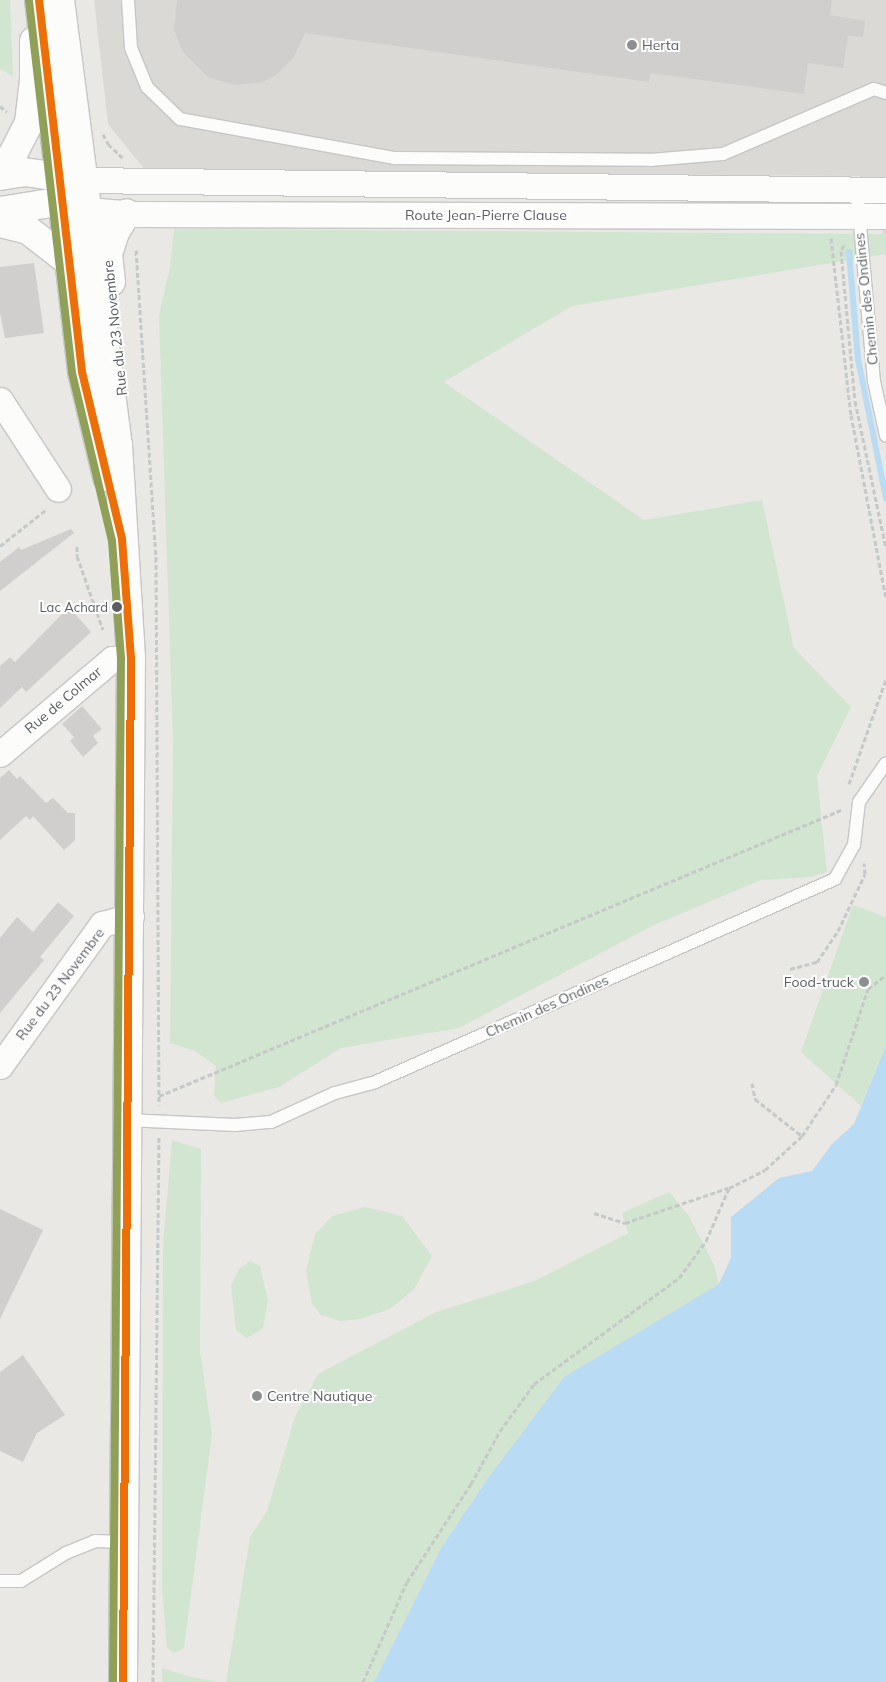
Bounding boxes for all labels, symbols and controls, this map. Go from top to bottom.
place label: Herta [642,37,679,53]
marker: Herta [626,39,638,51]
street label: Route Jean-Pierre Clause [405,207,567,223]
street label: Chemin des Ondines [851,232,881,366]
street label: Rue du 23 Novembre [100,259,130,397]
place label: Lac Achard [40,599,108,615]
marker: Lac Achard [112,602,122,612]
street label: Rue de Colmar [21,663,105,737]
street label: Rue du 23 Novembre [12,925,108,1043]
street label: Chemin des Ondines [483,971,611,1041]
place label: Food-truck [784,974,854,990]
marker: Food-truck [858,976,870,988]
place label: Centre Nautique [267,1388,372,1404]
marker: Centre Nautique [251,1390,263,1402]

